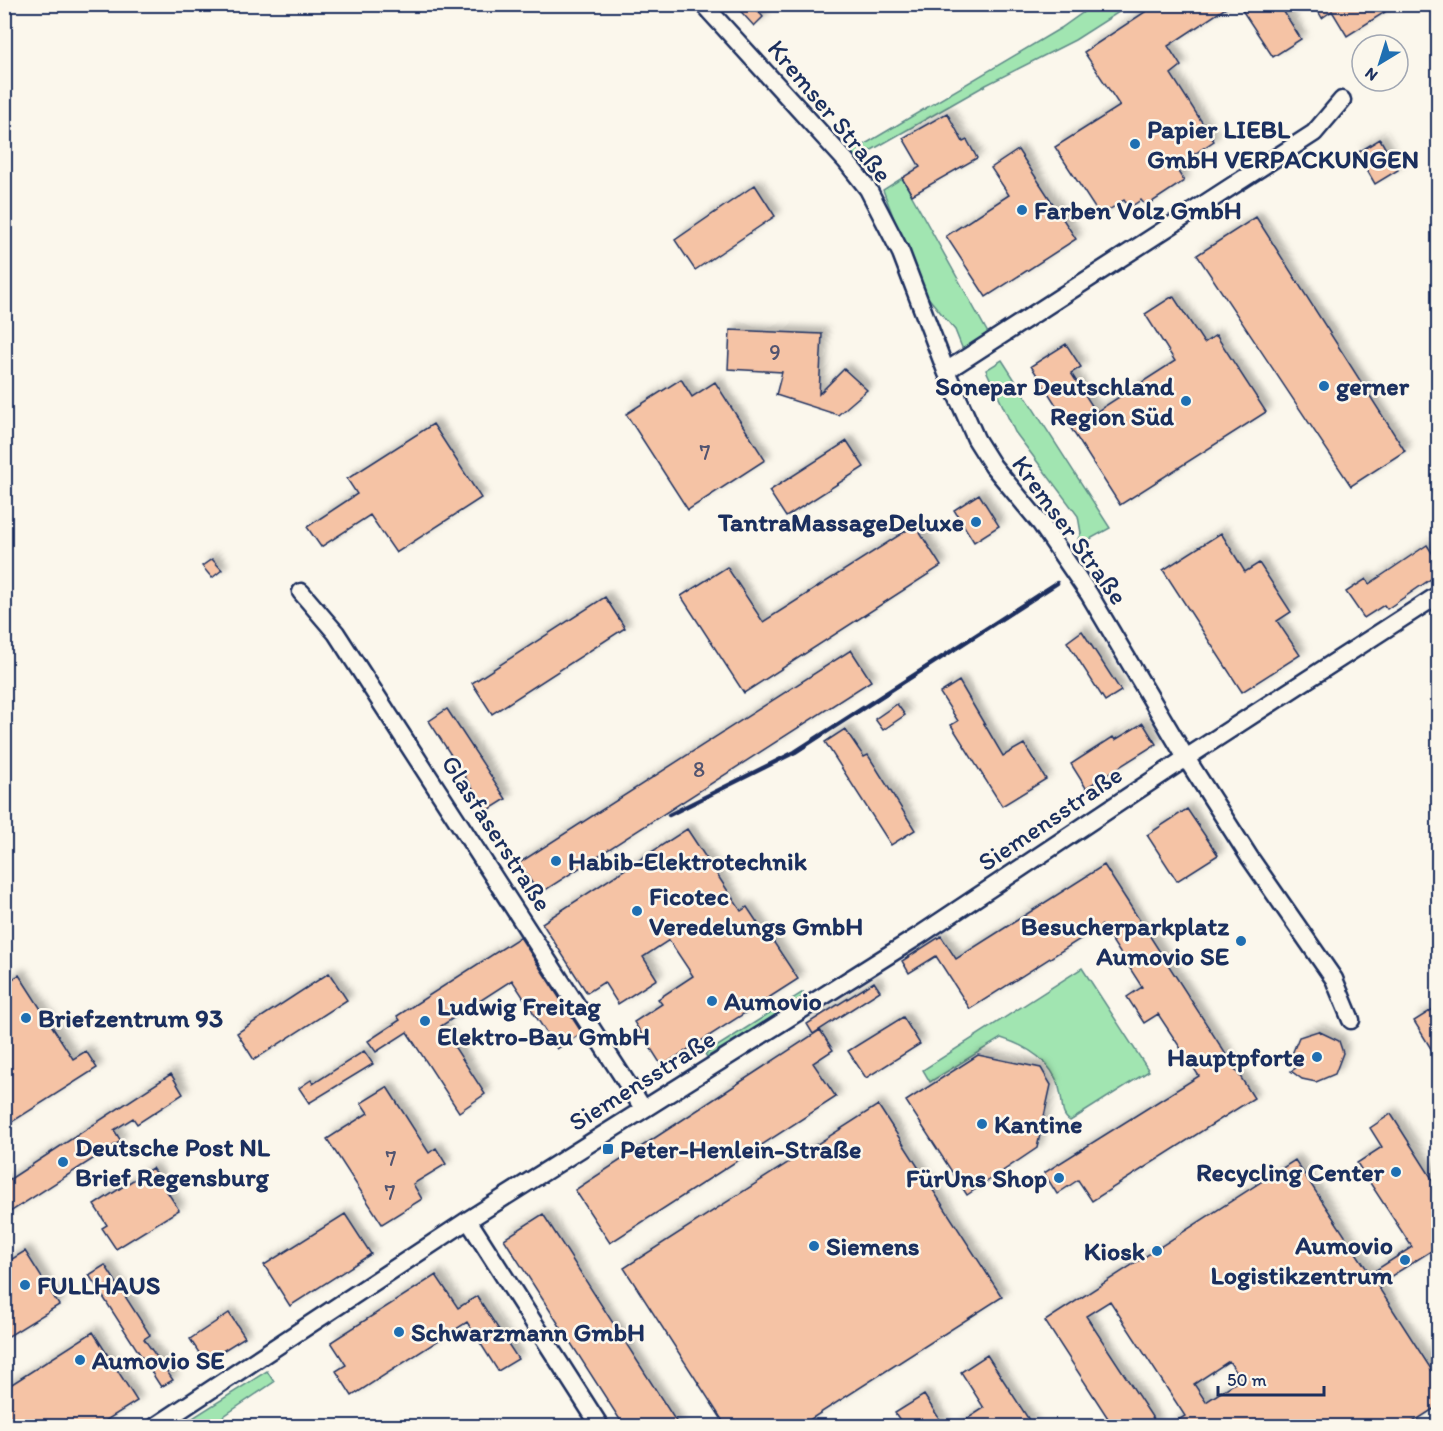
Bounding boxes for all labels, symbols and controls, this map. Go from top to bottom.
street label: Kremser Straße [761,33,899,189]
north arrow [1350,33,1410,93]
text: N [1361,64,1381,85]
place label: Papier LIEBL GmbH VERPACKUNGEN [1147,113,1419,175]
marker: Papier LIEBL GmbH VERPACKUNGEN [1128,137,1142,151]
place label: Farben Volz GmbH [1034,194,1242,226]
marker: Farben Volz GmbH [1015,203,1029,217]
house number: 9 [769,339,781,366]
place label: Sonepar Deutschland Region Süd [935,370,1175,432]
place label: gerner [1336,370,1410,402]
marker: gerner [1317,379,1331,393]
marker: Sonepar Deutschland Region Süd [1179,394,1193,408]
house number: 7 [700,439,711,466]
street label: Kremser Straße [1005,449,1135,611]
place label: TantraMassageDeluxe [717,506,964,538]
marker: TantraMassageDeluxe [969,515,983,529]
street label: Glasfaserstraße [435,749,559,917]
house number: 8 [693,756,705,783]
street label: Siemensstraße [972,758,1128,878]
place label: Habib-Elektrotechnik [568,845,808,877]
marker: Habib-Elektrotechnik [549,854,563,868]
place label: Ficotec Veredelungs GmbH [649,880,863,942]
marker: Ficotec Veredelungs GmbH [630,904,644,918]
place label: Besucherparkplatz Aumovio SE [1021,910,1229,972]
marker: Besucherparkplatz Aumovio SE [1234,934,1248,948]
place label: Aumovio [723,985,822,1017]
place label: Ludwig Freitag Elektro-Bau GmbH [437,990,650,1052]
marker: Aumovio [705,994,719,1008]
place label: Briefzentrum 93 [38,1002,223,1034]
marker: Briefzentrum 93 [19,1011,33,1025]
marker: Ludwig Freitag Elektro-Bau GmbH [418,1014,432,1028]
street label: Siemensstraße [563,1022,721,1138]
place label: Hauptpforte [1167,1041,1305,1073]
marker: Hauptpforte [1310,1050,1324,1064]
place label: Kantine [994,1108,1083,1140]
marker: Kantine [975,1117,989,1131]
place label: Deutsche Post NL Brief Regensburg [75,1131,271,1193]
place label: Peter-Henlein-Straße [620,1133,861,1165]
marker: Peter-Henlein-Straße [601,1142,615,1156]
house number: 7 [386,1145,397,1172]
marker: Deutsche Post NL Brief Regensburg [56,1155,70,1169]
place label: Recycling Center [1196,1156,1385,1188]
place label: FürUns Shop [906,1162,1047,1194]
marker: Recycling Center [1389,1165,1403,1179]
marker: FürUns Shop [1052,1171,1066,1185]
house number: 7 [385,1179,396,1206]
place label: Aumovio Logistikzentrum [1211,1229,1393,1291]
place label: Siemens [826,1230,920,1262]
place label: Kiosk [1084,1235,1146,1267]
marker: Siemens [807,1239,821,1253]
marker: Kiosk [1150,1244,1164,1258]
marker: Aumovio Logistikzentrum [1398,1253,1412,1267]
place label: FULLHAUS [37,1269,161,1301]
marker: FULLHAUS [18,1278,32,1292]
place label: Schwarzmann GmbH [411,1316,645,1348]
marker: Schwarzmann GmbH [392,1325,406,1339]
place label: Aumovio SE [91,1344,225,1376]
marker: Aumovio SE [73,1353,87,1367]
scale bar [1218,1359,1324,1397]
text: 50 m [1227,1369,1267,1391]

